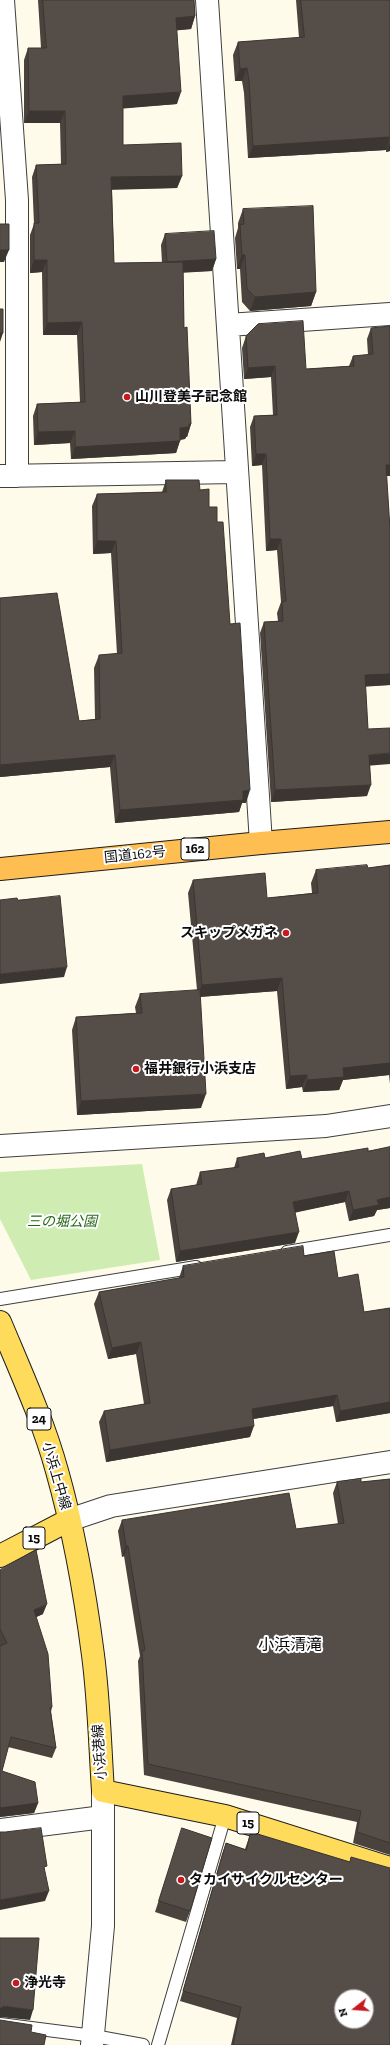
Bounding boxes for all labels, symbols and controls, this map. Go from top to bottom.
place label: 山川登美子記念館 [135,389,247,405]
marker: 山川登美子記念館 [122,392,132,402]
road number: 162 [181,838,209,860]
street label: 国道162号 [103,843,167,867]
place label: スキップメガネ [180,925,278,941]
marker: スキップメガネ [281,928,291,938]
place label: 福井銀行小浜支店 [144,1061,256,1077]
marker: 福井銀行小浜支店 [131,1064,141,1074]
park label: 三の堀公園 [27,1214,97,1230]
road number: 24 [27,1408,51,1430]
street label: 小浜上中線 [38,1440,74,1512]
road number: 15 [23,1527,45,1549]
district label: 小浜清滝 [258,1635,322,1655]
street label: 小浜港線 [90,1723,110,1781]
road number: 15 [237,1812,259,1834]
place label: タカイサイクルセンター [189,1872,343,1888]
marker: タカイサイクルセンター [176,1875,186,1885]
place label: 浄光寺 [24,1975,66,1991]
marker: 浄光寺 [11,1978,21,1988]
north arrow [334,1989,374,2029]
text: N [336,2006,350,2018]

